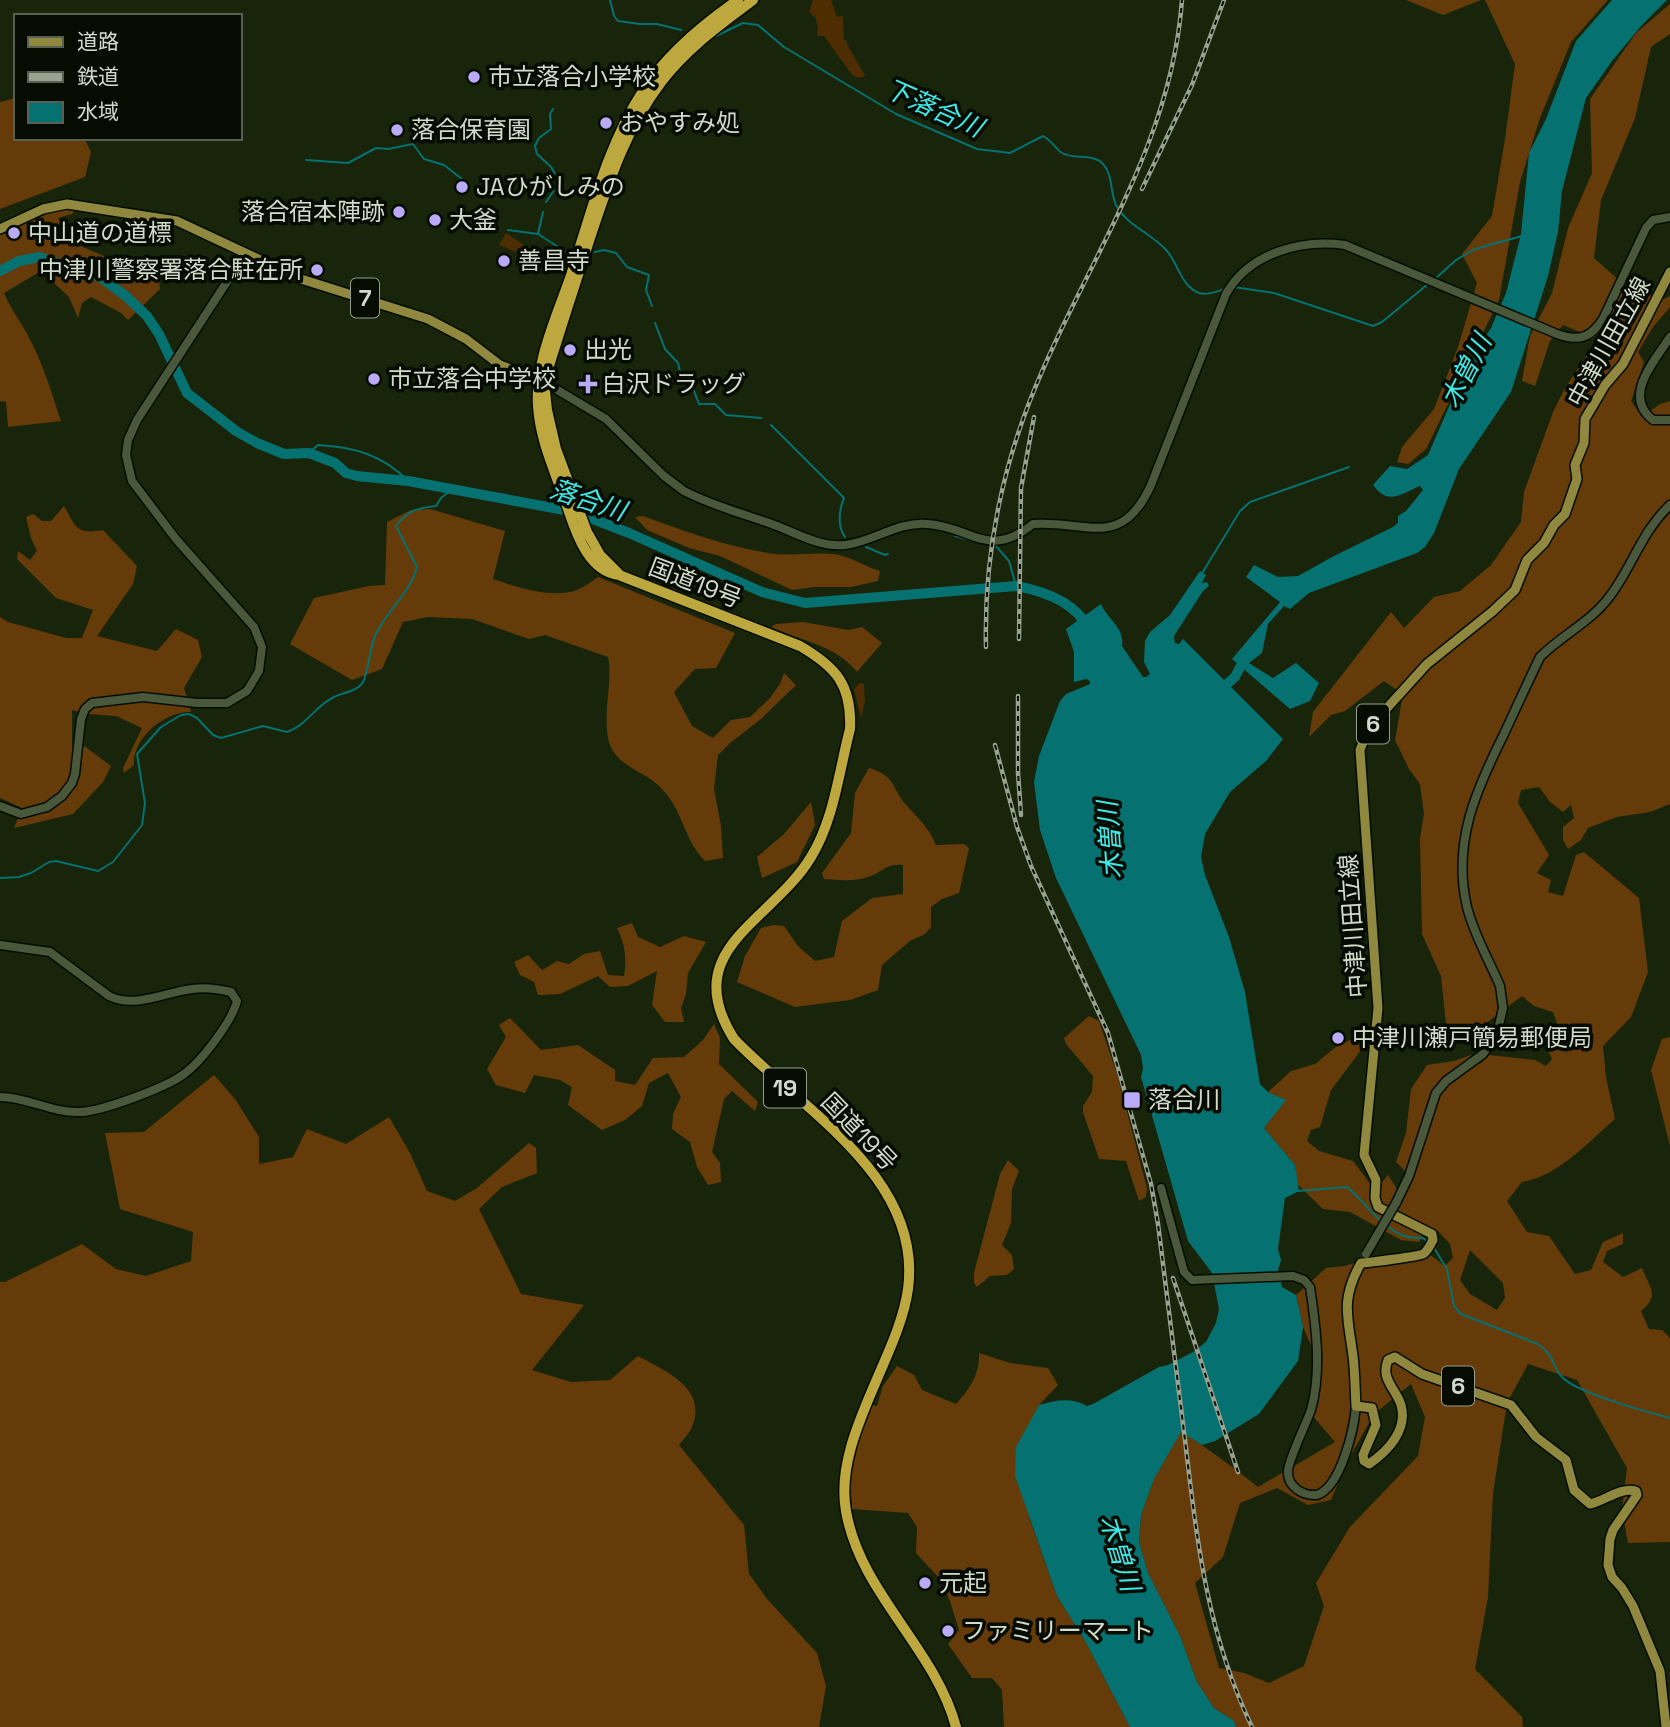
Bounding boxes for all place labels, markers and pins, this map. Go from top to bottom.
place label: 市立落合小学校 [488,61,656,92]
marker: 市立落合小学校 [466,69,482,85]
place label: おやすみ処 [620,107,740,138]
place label: 落合保育園 [411,114,531,145]
marker: おやすみ処 [598,115,614,131]
marker: 落合保育園 [389,122,405,138]
place label: JAひがしみの [476,171,625,202]
marker: JAひがしみの [454,179,470,195]
place label: 落合宿本陣跡 [241,196,385,227]
marker: 落合宿本陣跡 [391,204,407,220]
place label: 大釜 [449,204,497,235]
marker: 大釜 [427,212,443,228]
place label: 中山道の道標 [28,217,172,248]
marker: 中山道の道標 [6,225,22,241]
place label: 善昌寺 [518,245,590,276]
marker: 善昌寺 [496,253,512,269]
place label: 中津川警察署落合駐在所 [39,254,303,285]
marker: 中津川警察署落合駐在所 [309,262,325,278]
place label: 出光 [584,334,632,365]
marker: 出光 [562,342,578,358]
place label: 市立落合中学校 [388,363,556,394]
place label: 白沢ドラッグ [602,368,746,399]
marker: 市立落合中学校 [366,371,382,387]
marker: 白沢ドラッグ [580,376,596,392]
place label: 中津川瀬戸簡易郵便局 [1352,1022,1592,1053]
marker: 中津川瀬戸簡易郵便局 [1330,1030,1346,1046]
place label: 落合川 [1148,1084,1220,1115]
marker: 落合川 [1122,1090,1142,1110]
place label: 元起 [939,1567,987,1598]
marker: 元起 [917,1575,933,1591]
place label: ファミリーマート [962,1615,1154,1646]
marker: ファミリーマート [940,1623,956,1639]

